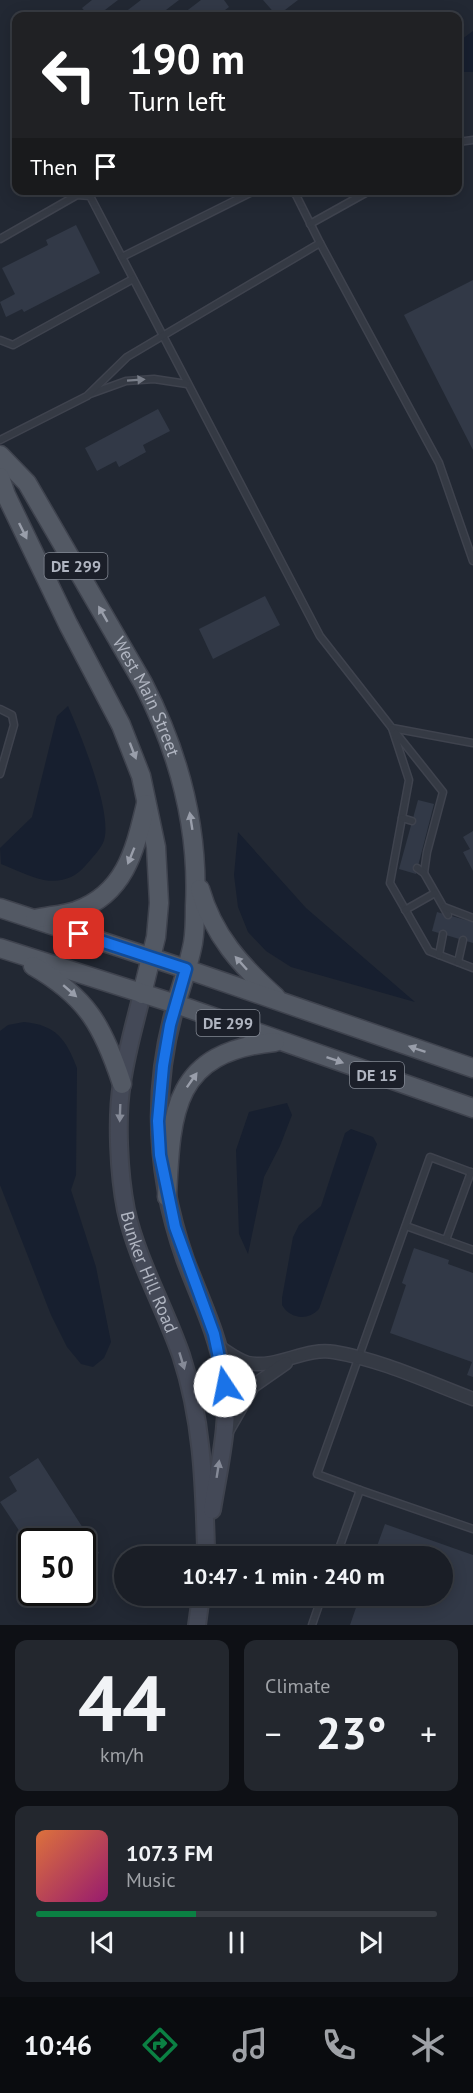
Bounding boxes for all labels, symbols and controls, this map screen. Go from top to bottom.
text: 190 m [129,31,245,86]
icon: left [30,36,108,114]
text: Turn left [129,84,226,118]
icon: arrive [89,150,122,183]
text: Then [30,153,77,181]
one-way arrow [127,375,146,385]
one-way arrow [18,523,28,540]
road number: DE 299 [44,553,107,579]
one-way arrow [98,606,109,622]
street label: West Main Street [108,633,185,759]
one-way arrow [128,743,138,761]
one-way arrow [186,811,195,830]
one-way arrow [126,847,136,865]
pin [53,908,104,959]
icon: arrive [62,917,95,950]
one-way arrow [234,956,248,971]
one-way arrow [62,985,77,998]
road number: DE 299 [196,1010,260,1036]
one-way arrow [408,1044,426,1054]
one-way arrow [327,1056,345,1066]
road number: DE 15 [350,1062,404,1088]
one-way arrow [186,1073,198,1089]
one-way arrow [116,1104,125,1123]
street label: Bunker Hill Road [116,1209,183,1336]
one-way arrow [178,1352,187,1370]
position arrow [193,1354,257,1418]
one-way arrow [214,1459,223,1478]
speed limit sign: 50 [18,1528,96,1606]
text: 10:47 · 1 min · 240 m [182,1562,385,1590]
text: 44 [78,1652,166,1753]
text: Climate [265,1673,331,1699]
text: 23° [316,1703,386,1761]
text: − [265,1712,282,1755]
text: + [420,1712,437,1755]
text: km/h [100,1742,144,1768]
text: 107.3 FM [126,1839,213,1867]
text: Music [126,1867,175,1893]
icon: previous [86,1926,119,1959]
icon: pause [220,1926,253,1959]
icon: next [354,1926,387,1959]
icon: directions [139,2024,181,2066]
icon: music [229,2024,271,2066]
icon: phone [318,2024,360,2066]
icon: climate [407,2024,449,2066]
text: 10:46 [24,2028,92,2062]

